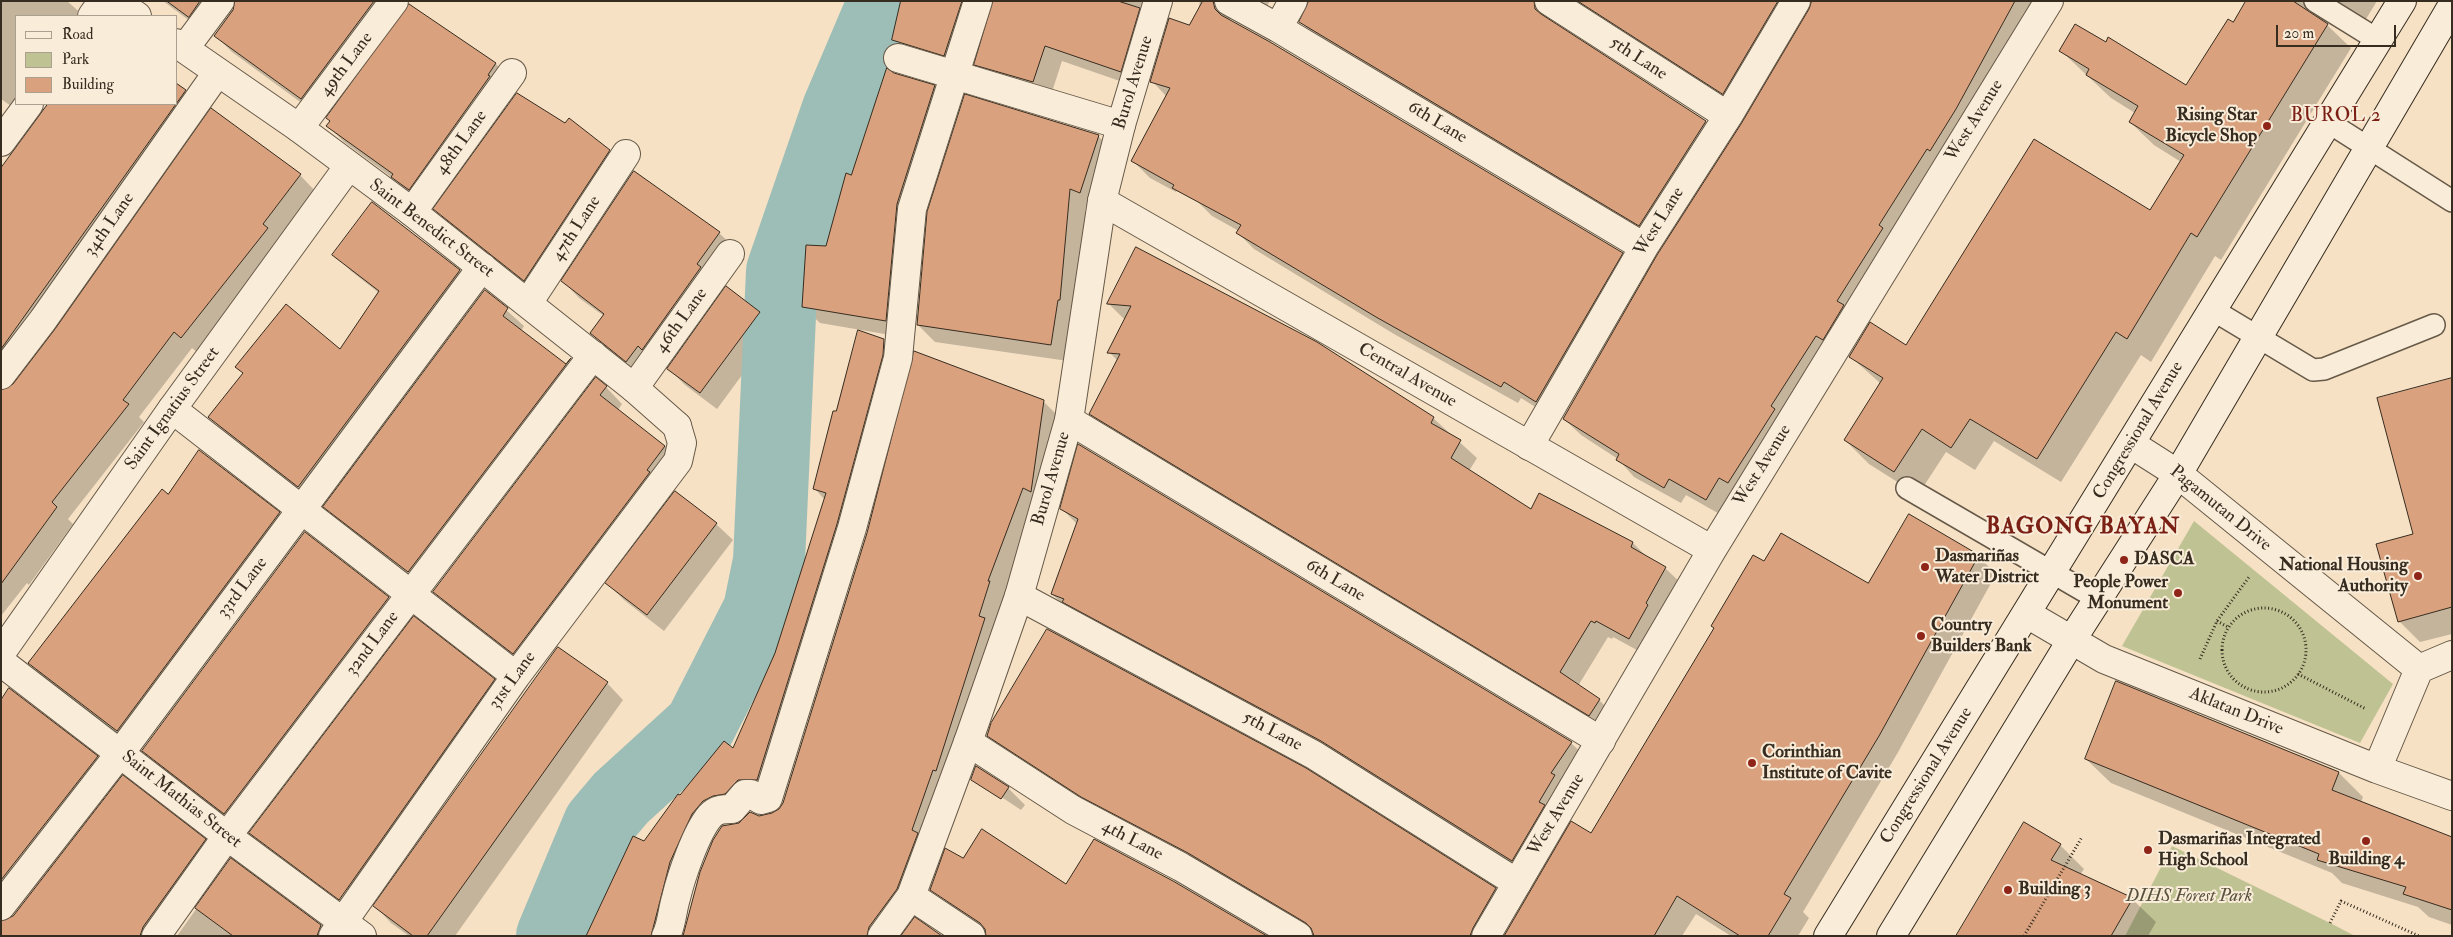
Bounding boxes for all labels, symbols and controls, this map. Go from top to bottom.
legend [15,15,178,105]
scale bar [2278,15,2398,47]
text: 20 m [2284,24,2314,43]
text: Road [62,25,93,44]
street label: 49th Lane [316,28,378,102]
street label: 5th Lane [1605,32,1671,86]
street label: Burol Avenue [1110,34,1158,132]
text: Park [62,50,89,69]
text: Building [62,75,114,94]
street label: West Avenue [1941,76,2009,166]
street label: 6th Lane [1403,97,1471,149]
place label: Rising Star Bicycle Shop [2165,105,2257,148]
district label: BUROL 2 [2290,106,2382,128]
street label: 48th Lane [431,107,493,179]
marker: Rising Star Bicycle Shop [2261,120,2273,132]
street label: Saint Benedict Street [364,175,498,283]
street label: West Lane [1630,184,1690,260]
street label: 34th Lane [80,189,140,261]
street label: 47th Lane [548,192,606,266]
street label: 46th Lane [651,284,713,358]
street label: Central Avenue [1354,339,1460,413]
street label: Saint Ignatius Street [121,343,225,475]
street label: Congressional Avenue [2089,358,2189,504]
street label: West Avenue [1729,421,1797,511]
street label: Burol Avenue [1028,429,1076,529]
street label: Pagamutan Drive [2165,461,2275,557]
district label: BAGONG BAYAN [1984,515,2182,541]
place label: Dasmariñas Water District [1935,546,2039,588]
place label: DASCA [2134,549,2194,571]
street label: 33rd Lane [213,553,273,623]
marker: DASCA [2118,554,2130,566]
street label: 6th Lane [1301,555,1369,607]
place label: National Housing Authority [2279,555,2408,598]
marker: Dasmariñas Water District [1919,561,1931,573]
marker: National Housing Authority [2412,570,2424,582]
place label: People Power Monument [2073,572,2168,614]
marker: People Power Monument [2172,587,2184,599]
street label: 32nd Lane [342,607,404,681]
place label: Country Builders Bank [1931,615,2032,658]
marker: Country Builders Bank [1915,630,1927,642]
street label: 31st Lane [485,648,541,714]
street label: Aklatan Drive [2186,683,2286,741]
street label: Congressional Avenue [1876,704,1978,848]
street label: 5th Lane [1239,707,1305,757]
place label: Corinthian Institute of Cavite [1762,742,1892,784]
street label: Saint Mathias Street [117,746,245,854]
marker: Corinthian Institute of Cavite [1746,757,1758,769]
street label: West Avenue [1524,770,1590,860]
street label: 4th Lane [1098,816,1166,866]
place label: Dasmariñas Integrated High School [2158,829,2321,872]
marker: Building 4 [2360,835,2372,847]
marker: Dasmariñas Integrated High School [2142,844,2154,856]
place label: Building 4 [2328,849,2404,871]
place label: Building 3 [2018,879,2091,901]
marker: Building 3 [2002,884,2014,896]
park label: DIHS Forest Park [2126,886,2252,908]

